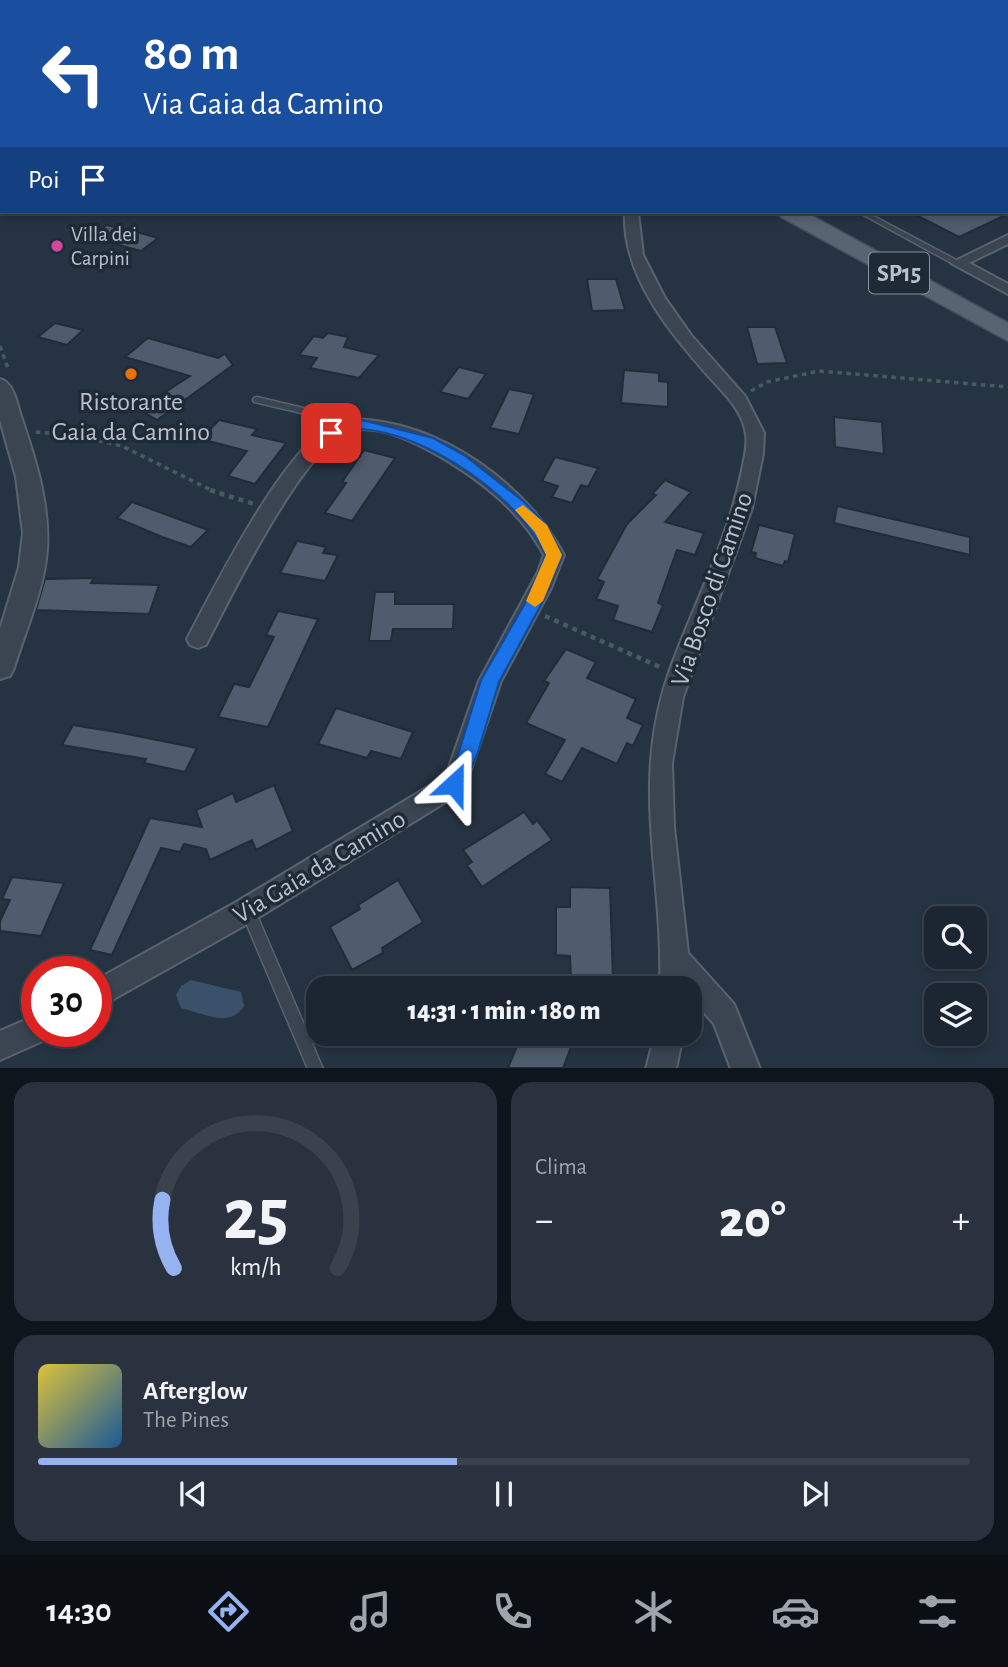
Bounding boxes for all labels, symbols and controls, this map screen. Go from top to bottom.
icon: left [28,28,119,119]
text: 80 m [143,30,240,79]
text: Via Gaia da Camino [143,88,384,120]
icon: arrive [74,161,112,199]
text: Poi [28,167,60,193]
place label: Villa dei Carpini [71,224,137,269]
marker: Villa dei Carpini [49,238,65,254]
road number: SP15 [869,252,929,294]
marker: Ristorante Gaia da Camino [123,366,139,382]
place label: Ristorante Gaia da Camino [52,389,210,445]
pin [301,403,361,463]
icon: arrive [312,414,350,452]
street label: Via Bosco di Camino [667,489,757,690]
position arrow [417,747,491,821]
street label: Via Gaia da Camino [229,805,410,928]
map controls [924,906,987,1046]
button: search [924,906,987,969]
speed limit sign: 30 [21,956,112,1047]
button: layers [924,983,987,1046]
text: 14:31 · 1 min · 180 m [407,998,601,1024]
text: Clima [535,1156,587,1179]
text: 25 [223,1180,288,1253]
text: 20° [719,1194,786,1246]
text: − [535,1202,553,1240]
text: + [952,1202,970,1240]
text: km/h [230,1254,281,1279]
text: Afterglow [143,1378,247,1404]
text: The Pines [143,1409,229,1432]
icon: previous [174,1475,212,1513]
icon: pause [485,1475,523,1513]
icon: next [796,1475,834,1513]
icon: directions [204,1587,253,1636]
icon: music [346,1587,395,1636]
icon: phone [488,1587,537,1636]
icon: climate [629,1587,678,1636]
icon: car [771,1587,820,1636]
icon: filters [913,1587,962,1636]
text: 14:30 [46,1595,112,1627]

